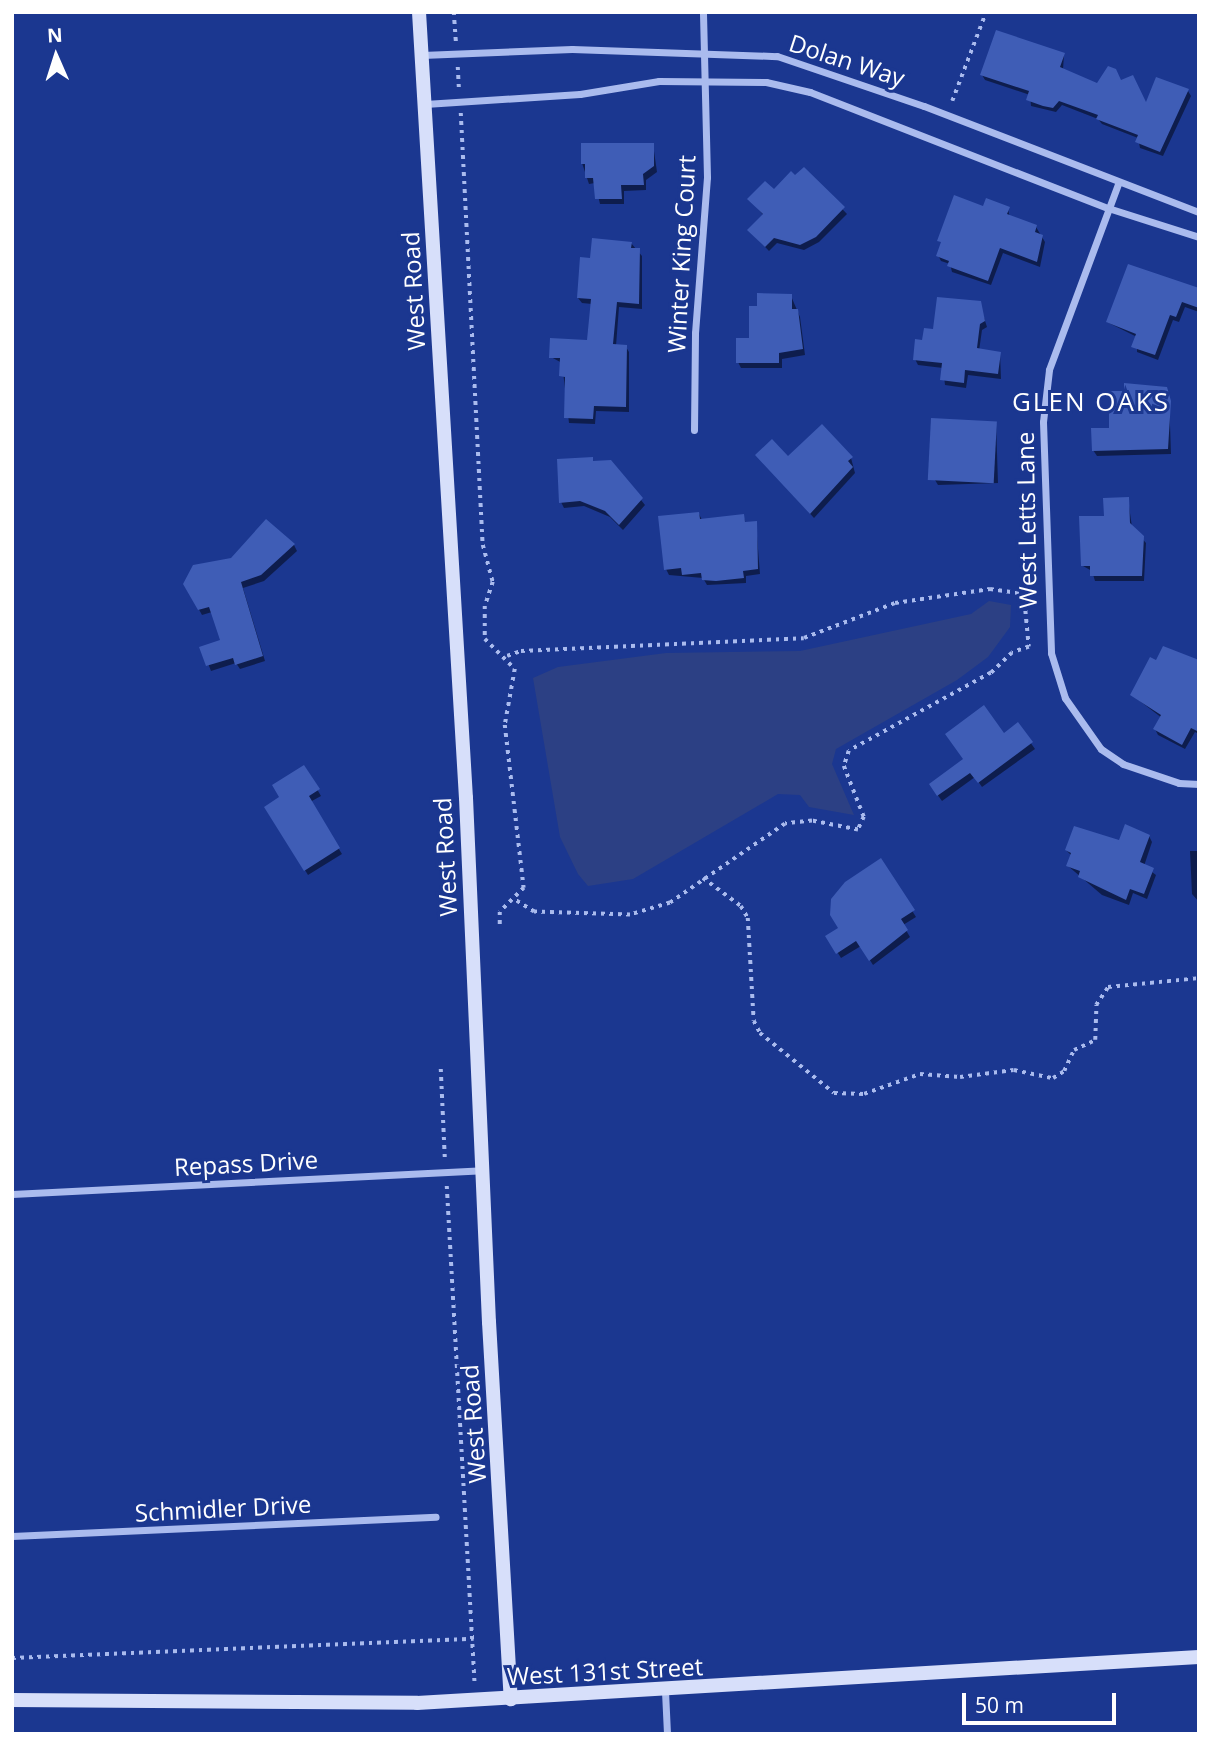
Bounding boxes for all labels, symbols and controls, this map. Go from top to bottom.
north arrow [21,21,91,91]
text: N [46,22,63,48]
street label: Dolan Way [786,28,908,92]
street label: Winter King Court [661,154,701,354]
street label: West Road [396,231,430,351]
district label: GLEN OAKS [1013,386,1169,418]
street label: West Letts Lane [1010,431,1042,609]
street label: West Road [428,797,462,917]
street label: Repass Drive [173,1145,319,1181]
street label: West Road [454,1364,492,1484]
street label: Schmidler Drive [134,1489,312,1527]
street label: West 131st Street [506,1651,704,1691]
scale bar [966,1680,1120,1724]
text: 50 m [975,1691,1024,1719]

